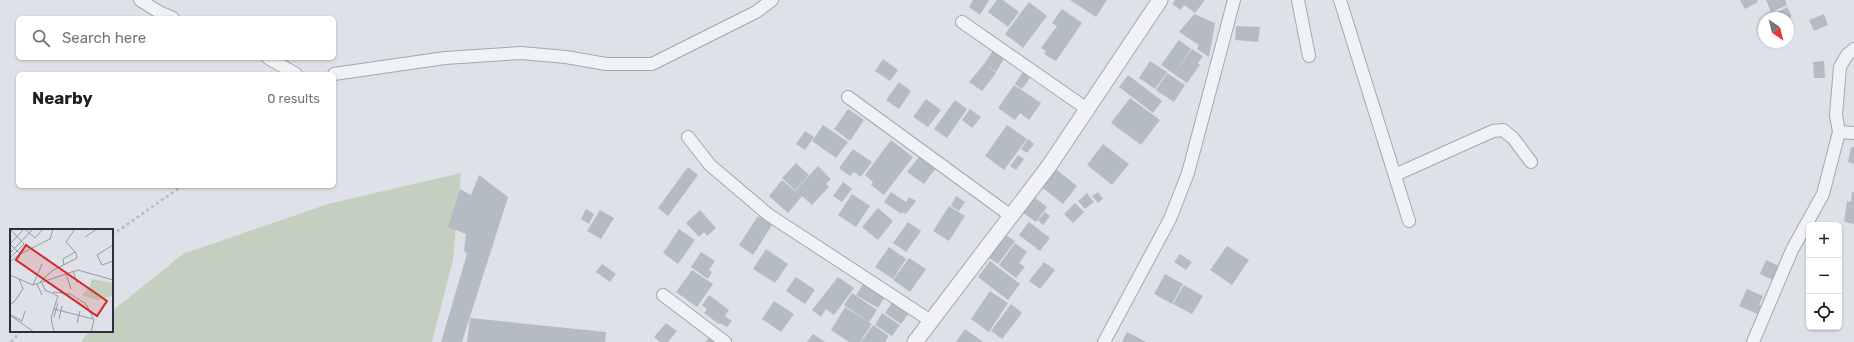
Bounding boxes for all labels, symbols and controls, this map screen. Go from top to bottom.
north arrow [1758,12,1794,48]
search box [16,16,336,60]
icon: search [30,27,52,49]
text: Search here [62,29,146,47]
text: Nearby [32,88,93,108]
text: 0 results [267,91,320,106]
map controls [1806,222,1842,330]
button: + [1806,222,1842,258]
inset map [10,229,113,332]
button: − [1806,258,1842,294]
button: locate [1806,294,1842,330]

